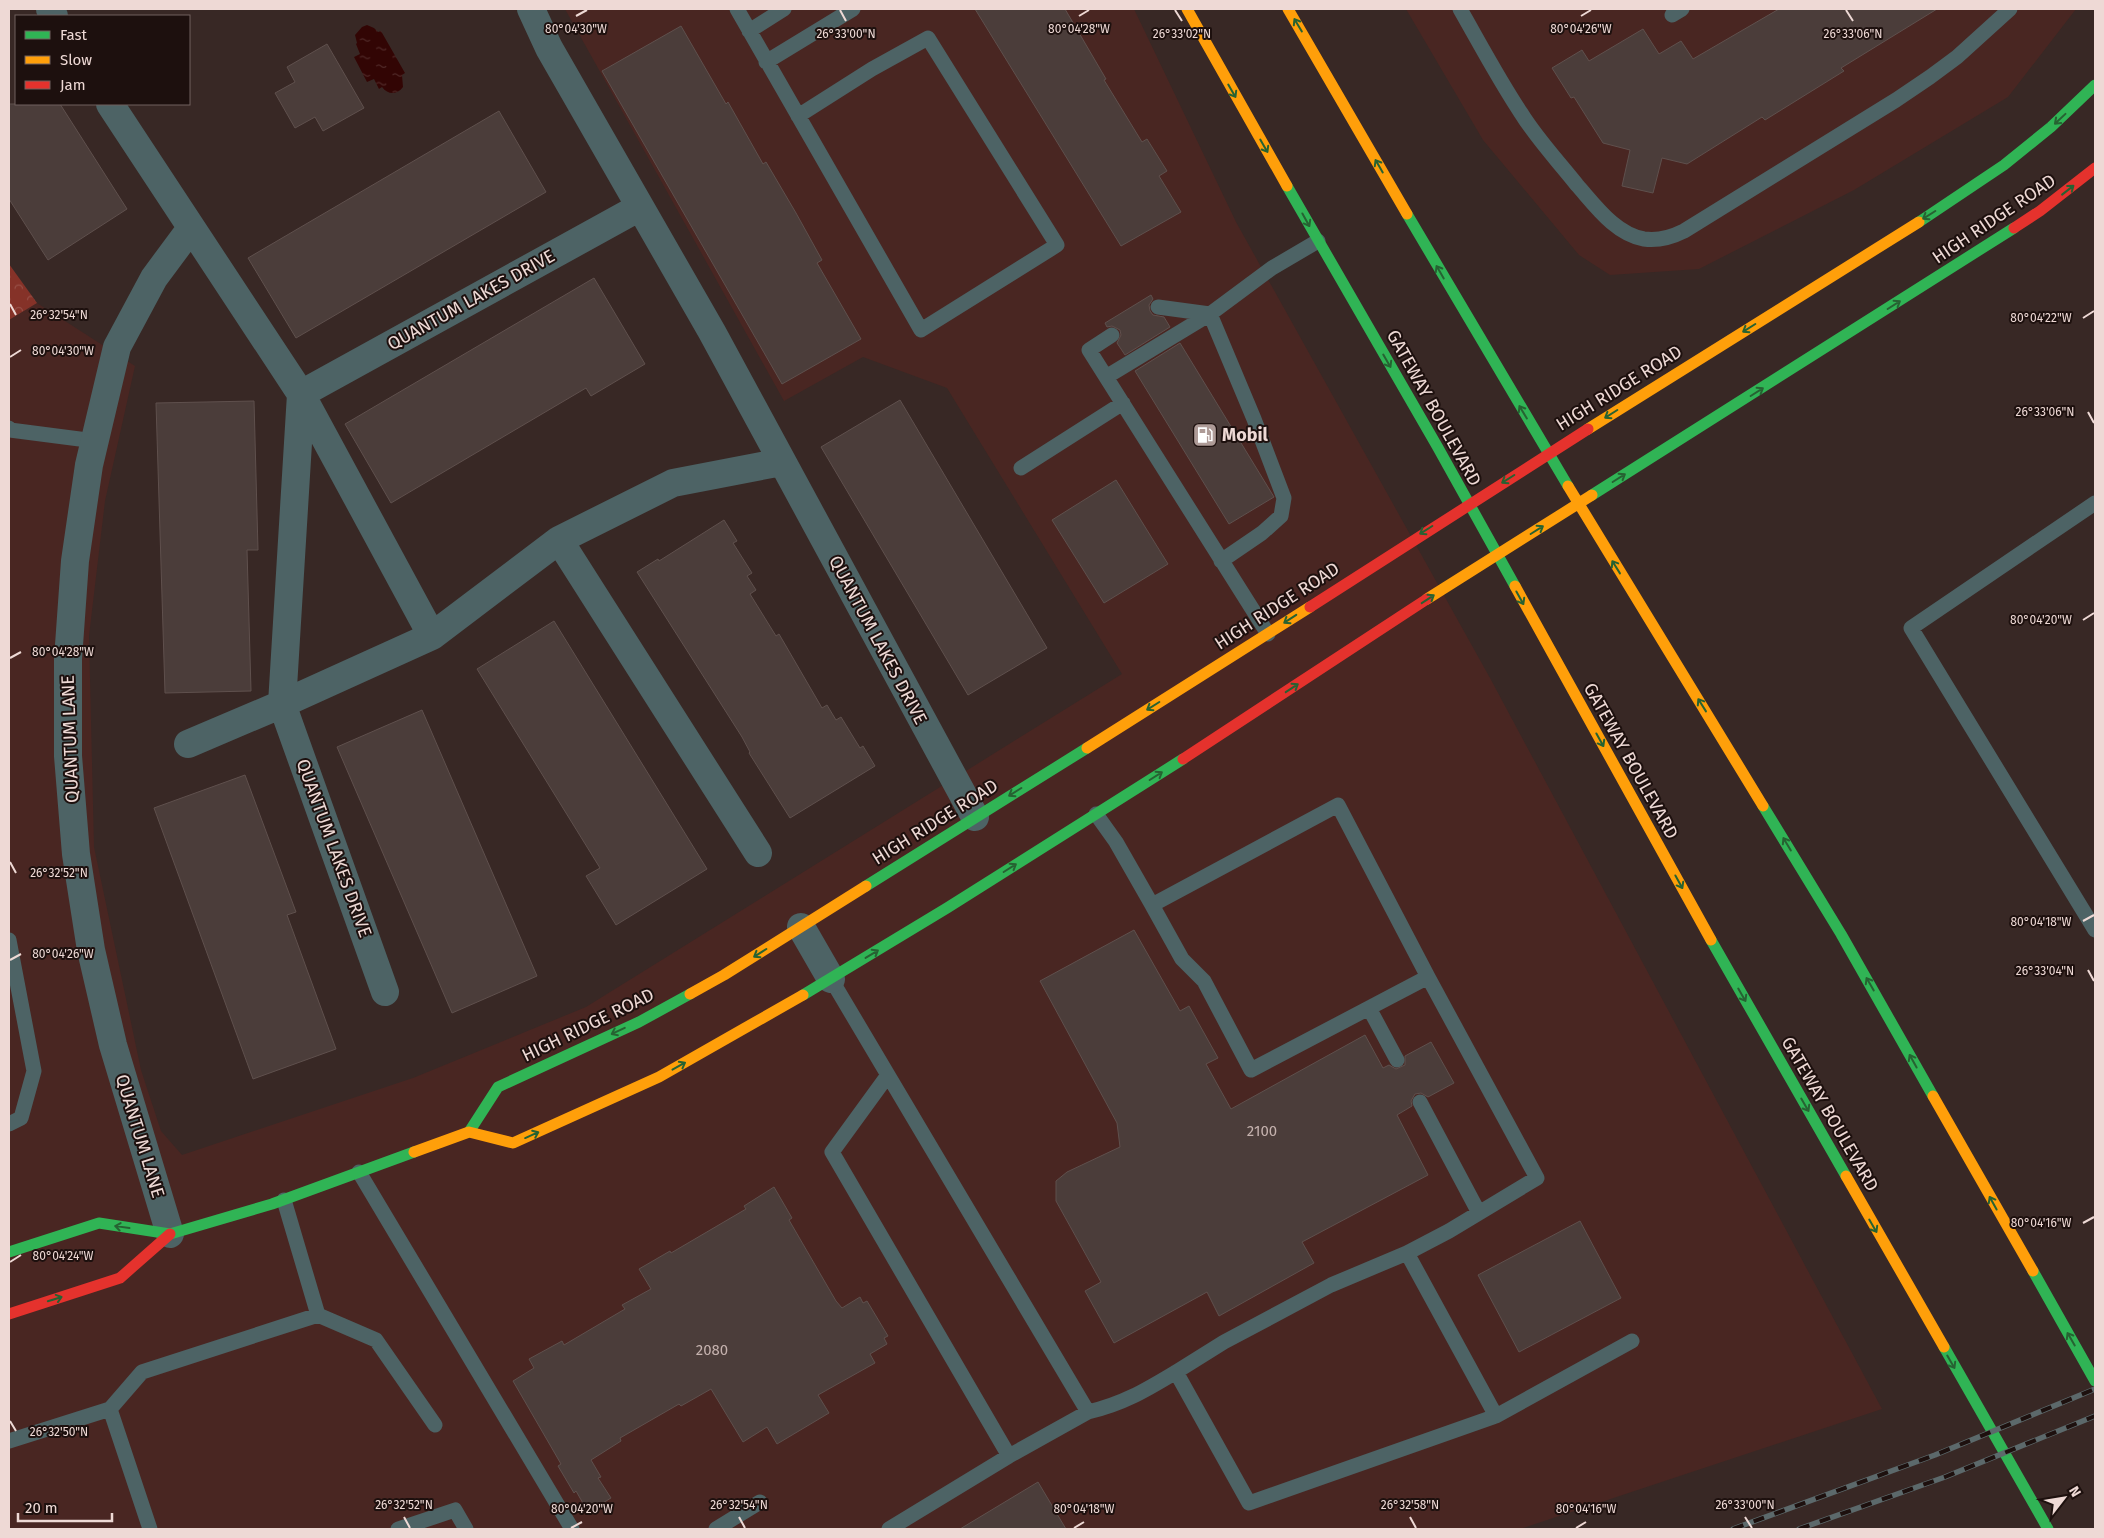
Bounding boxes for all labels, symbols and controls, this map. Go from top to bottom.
legend [15,15,190,105]
one-way arrow [1293,19,1303,33]
text: 80°04'30"W [545,22,607,36]
text: 80°04'28"W [1048,22,1110,36]
text: 80°04'26"W [1550,22,1612,36]
text: Fast [60,26,87,44]
text: 26°33'00"N [816,27,876,41]
text: 26°33'02"N [1153,27,1211,41]
text: 26°33'06"N [1824,27,1882,41]
text: Slow [60,51,92,69]
text: Jam [60,76,86,94]
one-way arrow [1228,83,1238,97]
one-way arrow [2054,113,2067,125]
one-way arrow [1259,138,1269,153]
one-way arrow [1374,159,1383,174]
street label: HIGH RIDGE ROAD [1928,170,2060,268]
one-way arrow [2061,185,2074,196]
one-way arrow [1923,210,1937,220]
one-way arrow [1301,212,1311,227]
street label: QUANTUM LAKES DRIVE [383,245,559,355]
one-way arrow [1435,265,1445,279]
one-way arrow [1887,300,1901,310]
text: 26°32'54"N [30,308,88,322]
text: 80°04'22"W [2010,311,2072,325]
one-way arrow [1742,322,1756,333]
street label: GATEWAY BOULEVARD [1382,326,1486,490]
street label: HIGH RIDGE ROAD [1552,340,1686,436]
text: 80°04'30"W [32,344,94,358]
one-way arrow [1383,353,1393,367]
one-way arrow [1750,386,1764,397]
one-way arrow [1517,405,1527,419]
text: 26°33'06"N [2016,405,2074,419]
one-way arrow [1605,409,1619,419]
fuel station icon: Mobil [1192,422,1218,448]
place label: Mobil [1222,424,1268,446]
one-way arrow [1612,473,1626,483]
one-way arrow [1501,474,1515,484]
one-way arrow [1530,525,1544,535]
one-way arrow [1420,526,1434,536]
street label: QUANTUM LAKES DRIVE [824,552,932,728]
street label: HIGH RIDGE ROAD [1210,557,1344,655]
one-way arrow [1611,561,1621,575]
one-way arrow [1516,591,1526,605]
one-way arrow [1421,594,1435,604]
text: 80°04'20"W [2010,613,2072,627]
one-way arrow [1284,614,1298,624]
text: 80°04'28"W [32,645,94,659]
street label: QUANTUM LANE [57,675,83,803]
street label: GATEWAY BOULEVARD [1579,679,1683,843]
one-way arrow [1285,683,1299,693]
one-way arrow [1697,699,1707,713]
one-way arrow [1146,701,1160,711]
one-way arrow [1595,732,1605,747]
street label: QUANTUM LAKES DRIVE [291,756,377,940]
one-way arrow [1148,771,1162,781]
street label: HIGH RIDGE ROAD [868,774,1002,870]
one-way arrow [1008,787,1022,797]
one-way arrow [1782,837,1792,851]
one-way arrow [1003,863,1017,873]
text: 26°32'52"N [30,866,88,880]
one-way arrow [1675,874,1684,889]
text: 80°04'18"W [2010,915,2072,929]
text: 80°04'26"W [32,947,94,961]
one-way arrow [753,948,767,958]
one-way arrow [865,948,879,958]
text: 26°33'04"N [2016,964,2074,978]
one-way arrow [1864,977,1874,992]
street label: HIGH RIDGE ROAD [518,983,658,1067]
one-way arrow [1737,987,1747,1002]
one-way arrow [611,1027,626,1037]
street label: GATEWAY BOULEVARD [1777,1033,1883,1195]
one-way arrow [1908,1055,1918,1069]
one-way arrow [671,1061,686,1071]
street label: QUANTUM LANE [111,1072,169,1200]
one-way arrow [1800,1098,1810,1113]
house number: 2100 [1247,1122,1277,1140]
one-way arrow [524,1130,539,1140]
one-way arrow [1988,1196,1998,1210]
text: 80°04'16"W [2011,1216,2071,1230]
one-way arrow [1869,1219,1879,1233]
one-way arrow [114,1221,130,1231]
text: 80°04'24"W [33,1249,93,1263]
one-way arrow [47,1294,63,1303]
one-way arrow [2065,1332,2075,1346]
house number: 2080 [696,1341,728,1359]
one-way arrow [1946,1354,1956,1369]
text: 26°32'50"N [30,1425,88,1439]
north arrow [2039,1473,2089,1523]
text: N [2065,1483,2084,1500]
scale bar [18,1490,111,1522]
text: 26°32'52"N [375,1498,433,1512]
text: 26°32'54"N [710,1498,768,1512]
text: 26°32'58"N [1381,1498,1439,1512]
text: 26°33'00"N [1715,1498,1775,1512]
text: 20 m [25,1499,58,1517]
text: 80°04'20"W [551,1502,613,1516]
text: 80°04'18"W [1053,1502,1115,1516]
text: 80°04'16"W [1556,1502,1616,1516]

